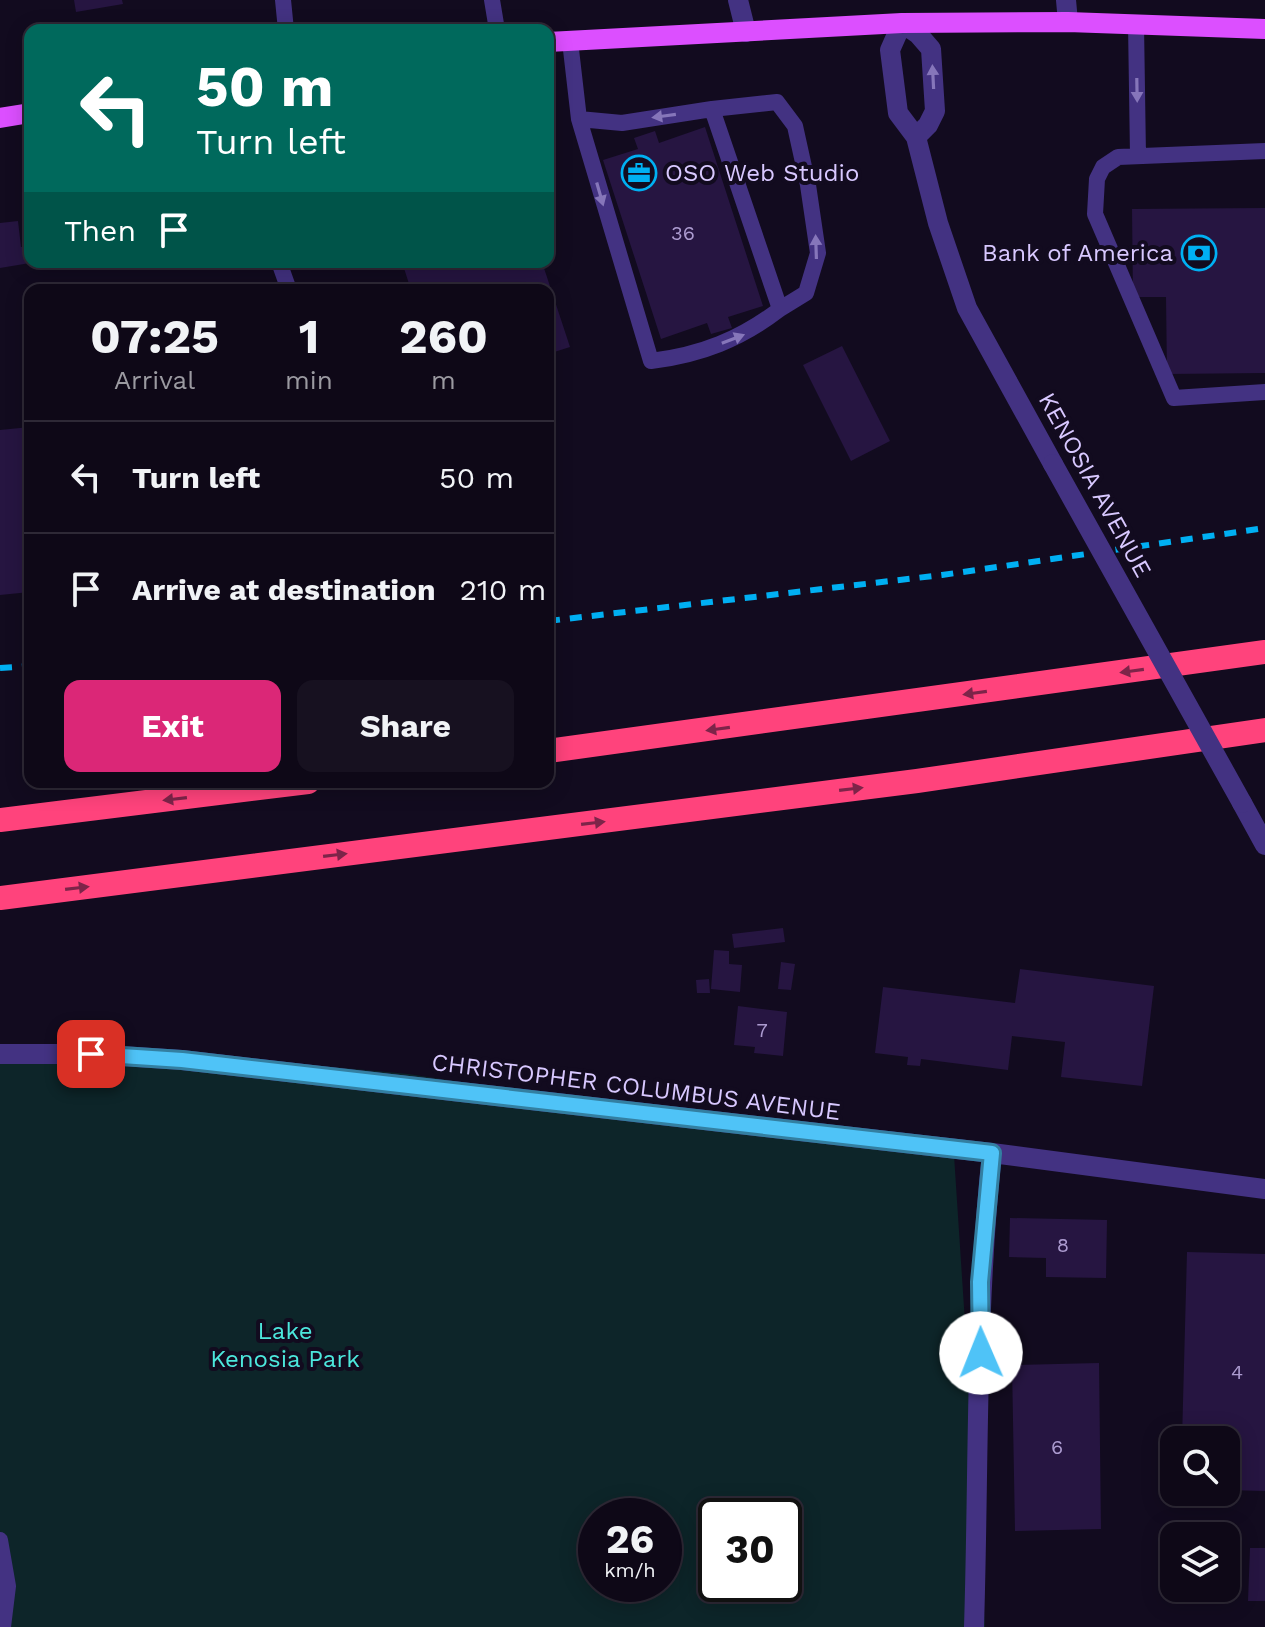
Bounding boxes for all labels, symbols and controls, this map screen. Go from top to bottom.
text: 50 m [196,54,333,120]
icon: left [64,56,168,160]
one-way arrow [926,64,939,89]
one-way arrow [1131,78,1144,103]
one-way arrow [651,110,676,123]
text: Turn left [196,121,346,163]
office icon: OSO Web Studio [620,154,658,192]
place label: OSO Web Studio [665,159,859,187]
one-way arrow [594,182,606,207]
icon: arrive [152,208,196,252]
text: Then [64,213,136,248]
house number: 36 [671,221,695,245]
one-way arrow [809,233,822,259]
bank icon: Bank of America [1180,234,1218,272]
place label: Bank of America [982,239,1173,267]
text: 07:25 [90,308,219,365]
text: 1 [299,308,319,365]
text: 260 [399,308,488,365]
one-way arrow [721,333,745,346]
text: Arrival [114,365,195,395]
text: min [285,365,333,395]
text: m [431,365,456,395]
street label: KENOSIA AVENUE [1033,388,1157,582]
icon: left [64,455,108,499]
text: Turn left [132,460,260,495]
text: 50 m [439,460,514,495]
icon: arrive [64,567,108,611]
text: Arrive at destination [132,572,436,607]
text: 210 m [460,572,546,607]
one-way arrow [1120,665,1145,678]
button: Exit [64,680,281,772]
button: Share [297,680,514,772]
one-way arrow [962,687,987,700]
one-way arrow [705,723,730,736]
one-way arrow [839,782,864,795]
one-way arrow [162,792,187,805]
one-way arrow [581,816,606,829]
one-way arrow [323,849,348,862]
one-way arrow [65,882,90,895]
house number: 7 [756,1018,768,1042]
pin [57,1020,125,1088]
icon: arrive [69,1032,113,1076]
street label: CHRISTOPHER COLUMBUS AVENUE [430,1048,842,1126]
house number: 8 [1057,1233,1069,1257]
position arrow [939,1311,1023,1395]
park label: Lake Kenosia Park [210,1317,360,1373]
house number: 4 [1231,1360,1243,1384]
map controls [1160,1426,1240,1602]
button: search [1160,1426,1240,1506]
house number: 6 [1051,1435,1063,1459]
speed limit sign: 30 [698,1498,802,1602]
text: 26 [606,1516,654,1563]
button: layers [1160,1522,1240,1602]
text: km/h [604,1558,656,1582]

